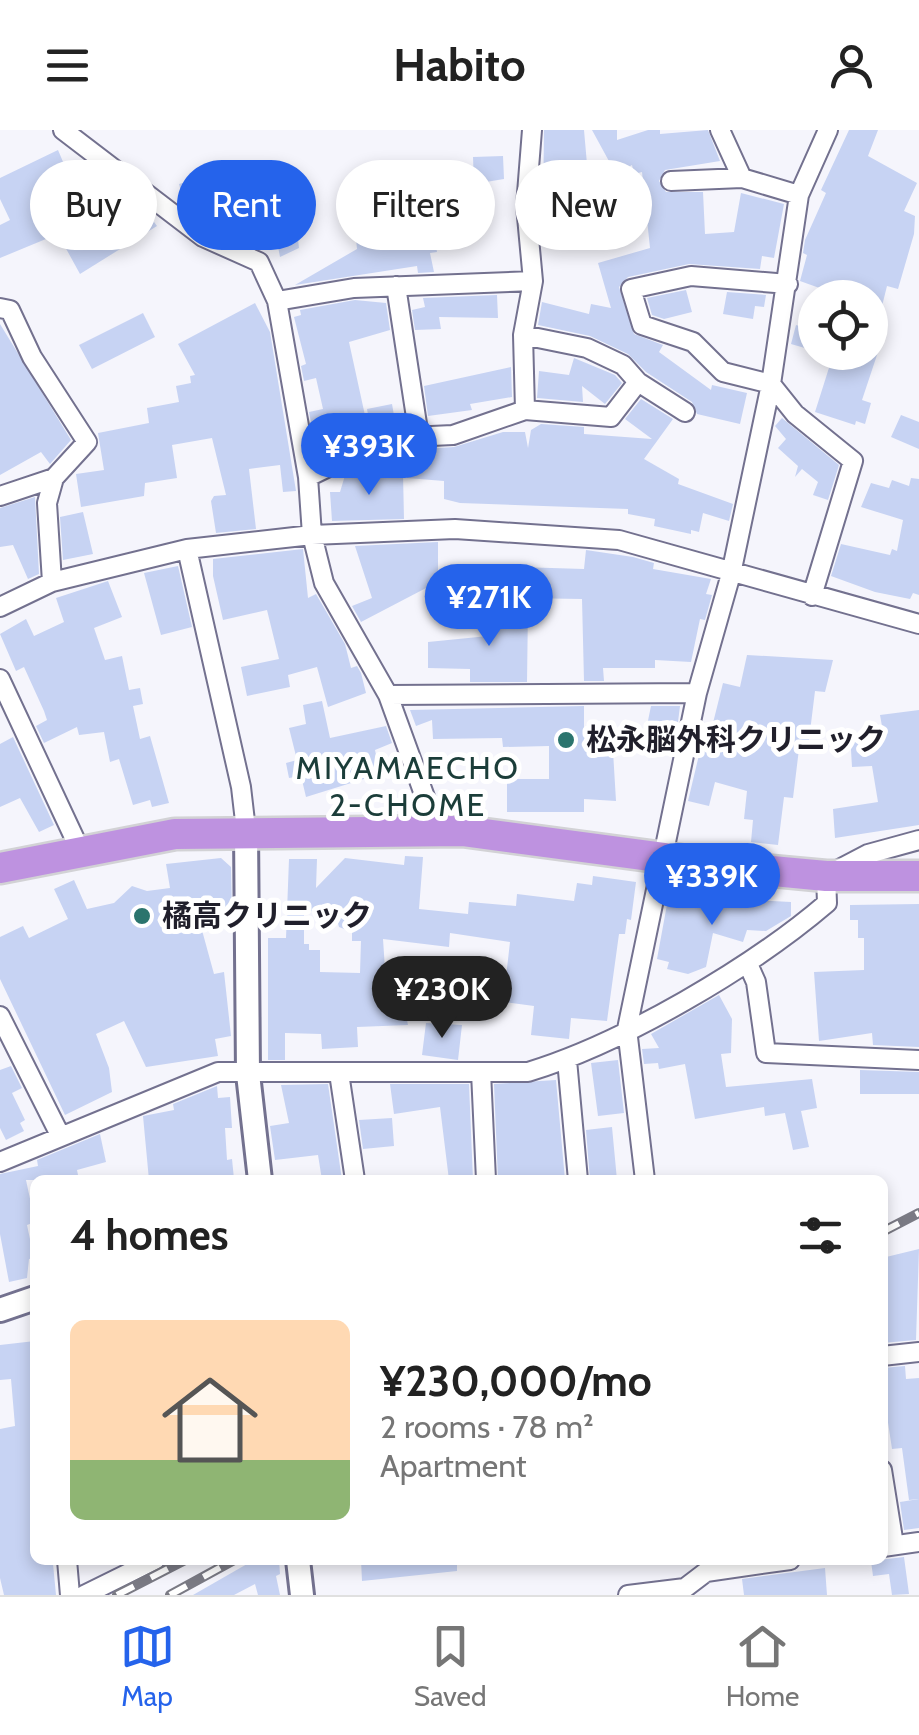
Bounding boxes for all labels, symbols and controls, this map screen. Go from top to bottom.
icon: menu [40,38,95,93]
text: Habito [393,38,526,92]
icon: person [824,38,879,93]
chip: Buy [30,160,157,250]
chip: Rent [177,160,316,250]
chip: Filters [336,160,495,250]
chip: New [515,160,652,250]
map controls [798,280,888,370]
button: locate [798,280,888,370]
pin: ¥393K [299,413,439,498]
text: ¥393K [323,426,415,465]
pin: ¥271K [419,564,559,649]
text: ¥271K [447,577,531,616]
place label: 松永脳外科クリニック [586,721,886,758]
marker: 松永脳外科クリニック [555,729,577,751]
district label: MIYAMAECHO 2-CHOME [296,748,520,824]
pin: ¥339K [642,843,782,928]
text: ¥339K [666,856,758,895]
place label: 橘高クリニック [162,897,372,934]
marker: 橘高クリニック [131,905,153,927]
pin: ¥230K [372,956,512,1041]
text: ¥230K [394,969,490,1008]
icon: filters [793,1208,848,1263]
text: 4 homes [70,1209,229,1261]
text: ¥230,000/mo [380,1355,652,1407]
icon: home [150,1360,270,1480]
text: 2 rooms · 78 m² [380,1407,594,1446]
text: Apartment [380,1446,527,1485]
tab: Map [120,1619,175,1713]
tab: Saved [414,1619,487,1713]
tab: Home [726,1619,799,1713]

